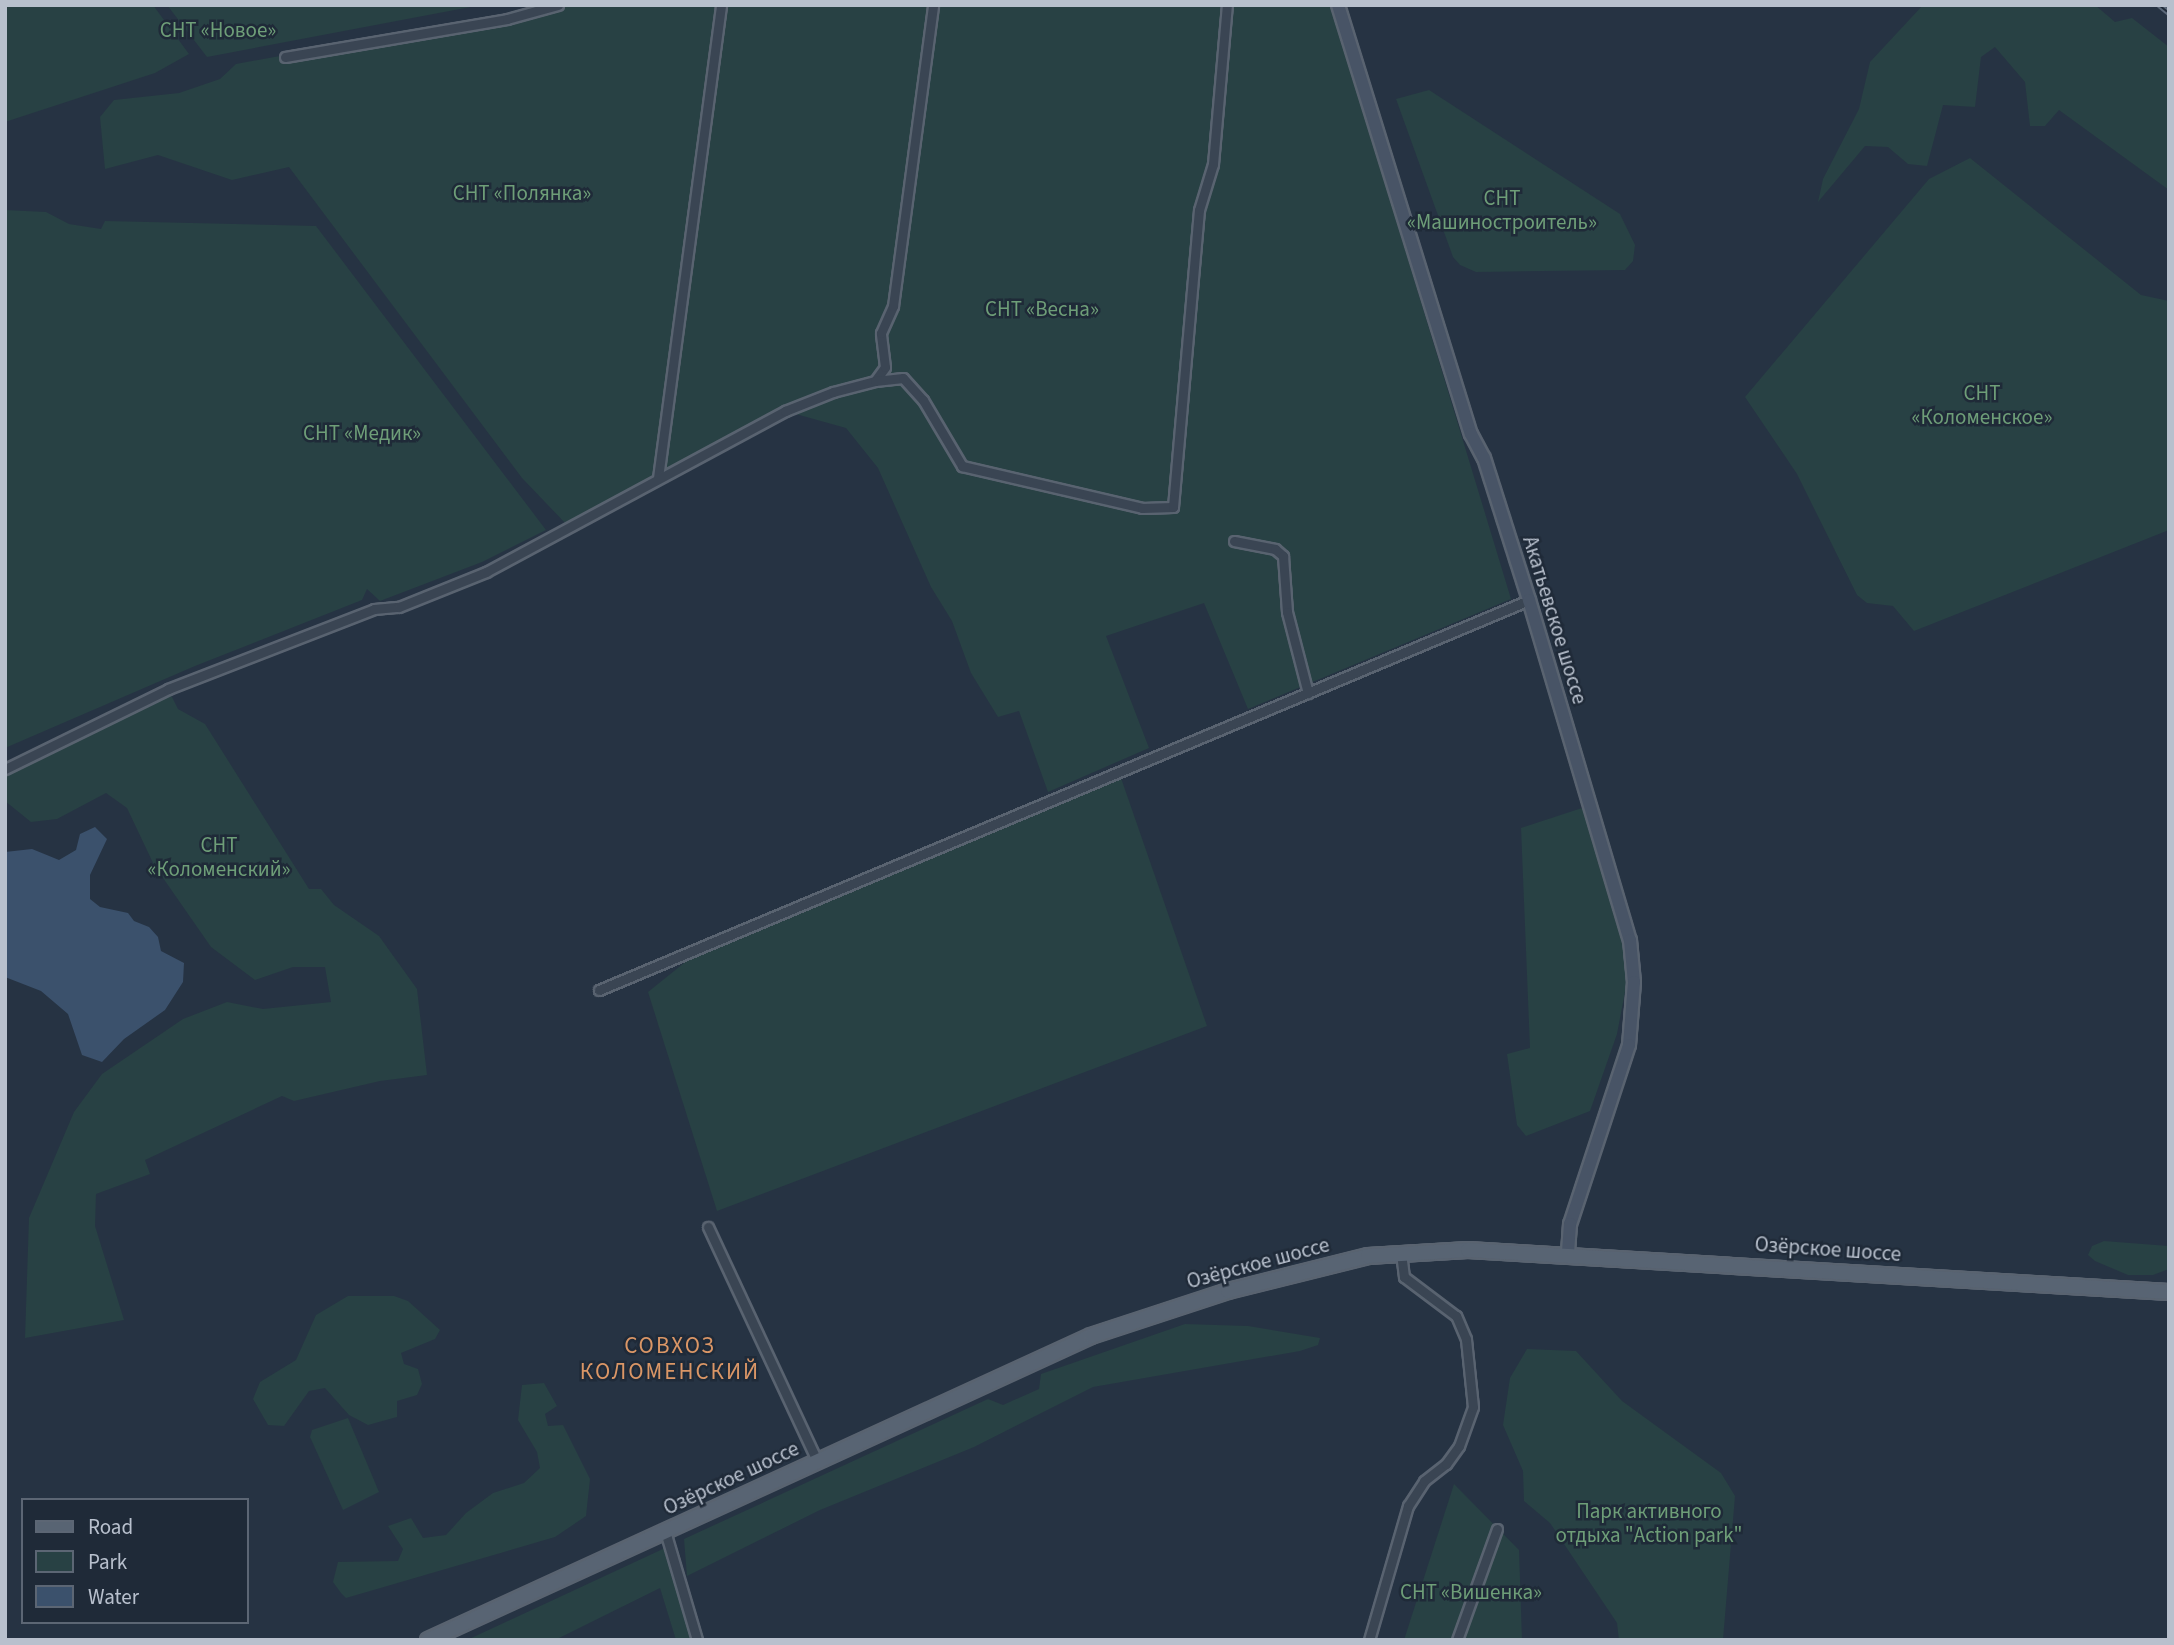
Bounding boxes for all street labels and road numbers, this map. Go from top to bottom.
street label: Акатьевское шоссе [1517,533,1593,707]
street label: Озёрское шоссе [1754,1231,1902,1267]
street label: Озёрское шоссе [1184,1232,1332,1294]
street label: Озёрское шоссе [659,1436,803,1520]

